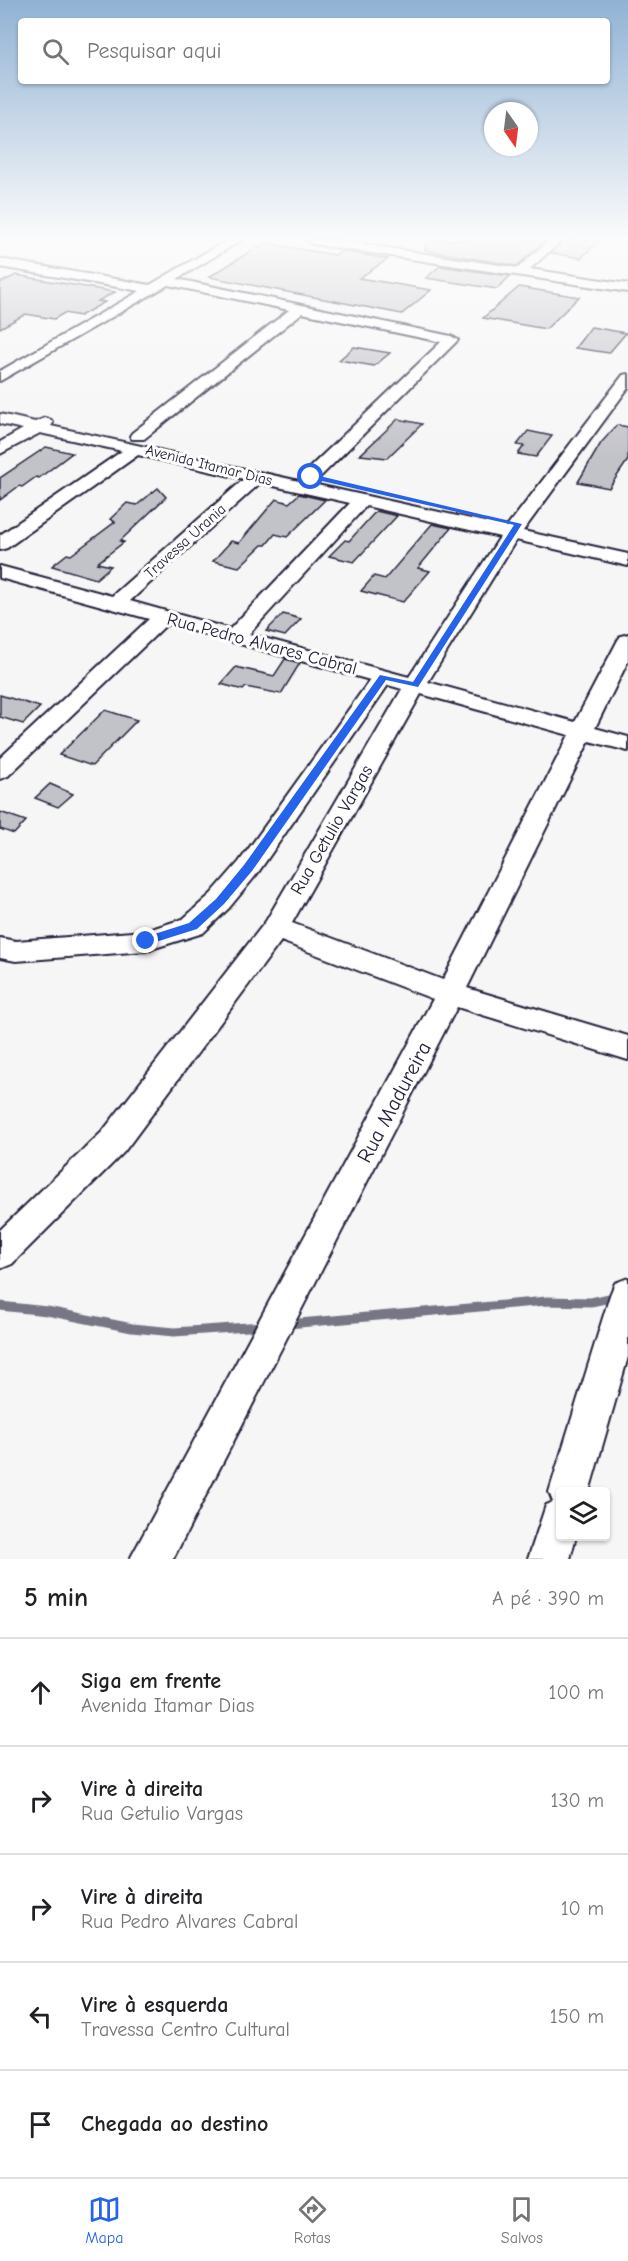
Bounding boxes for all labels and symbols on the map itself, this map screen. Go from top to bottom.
north arrow [484,102,538,156]
street label: Avenida Itamar Dias [144,441,274,489]
route start [297,463,323,489]
street label: Travessa Urania [141,500,229,582]
street label: Rua Pedro Alvares Cabral [165,609,359,679]
street label: Rua Getulio Vargas [286,762,378,898]
route end [132,927,158,953]
street label: Rua Madureira [352,1037,436,1167]

